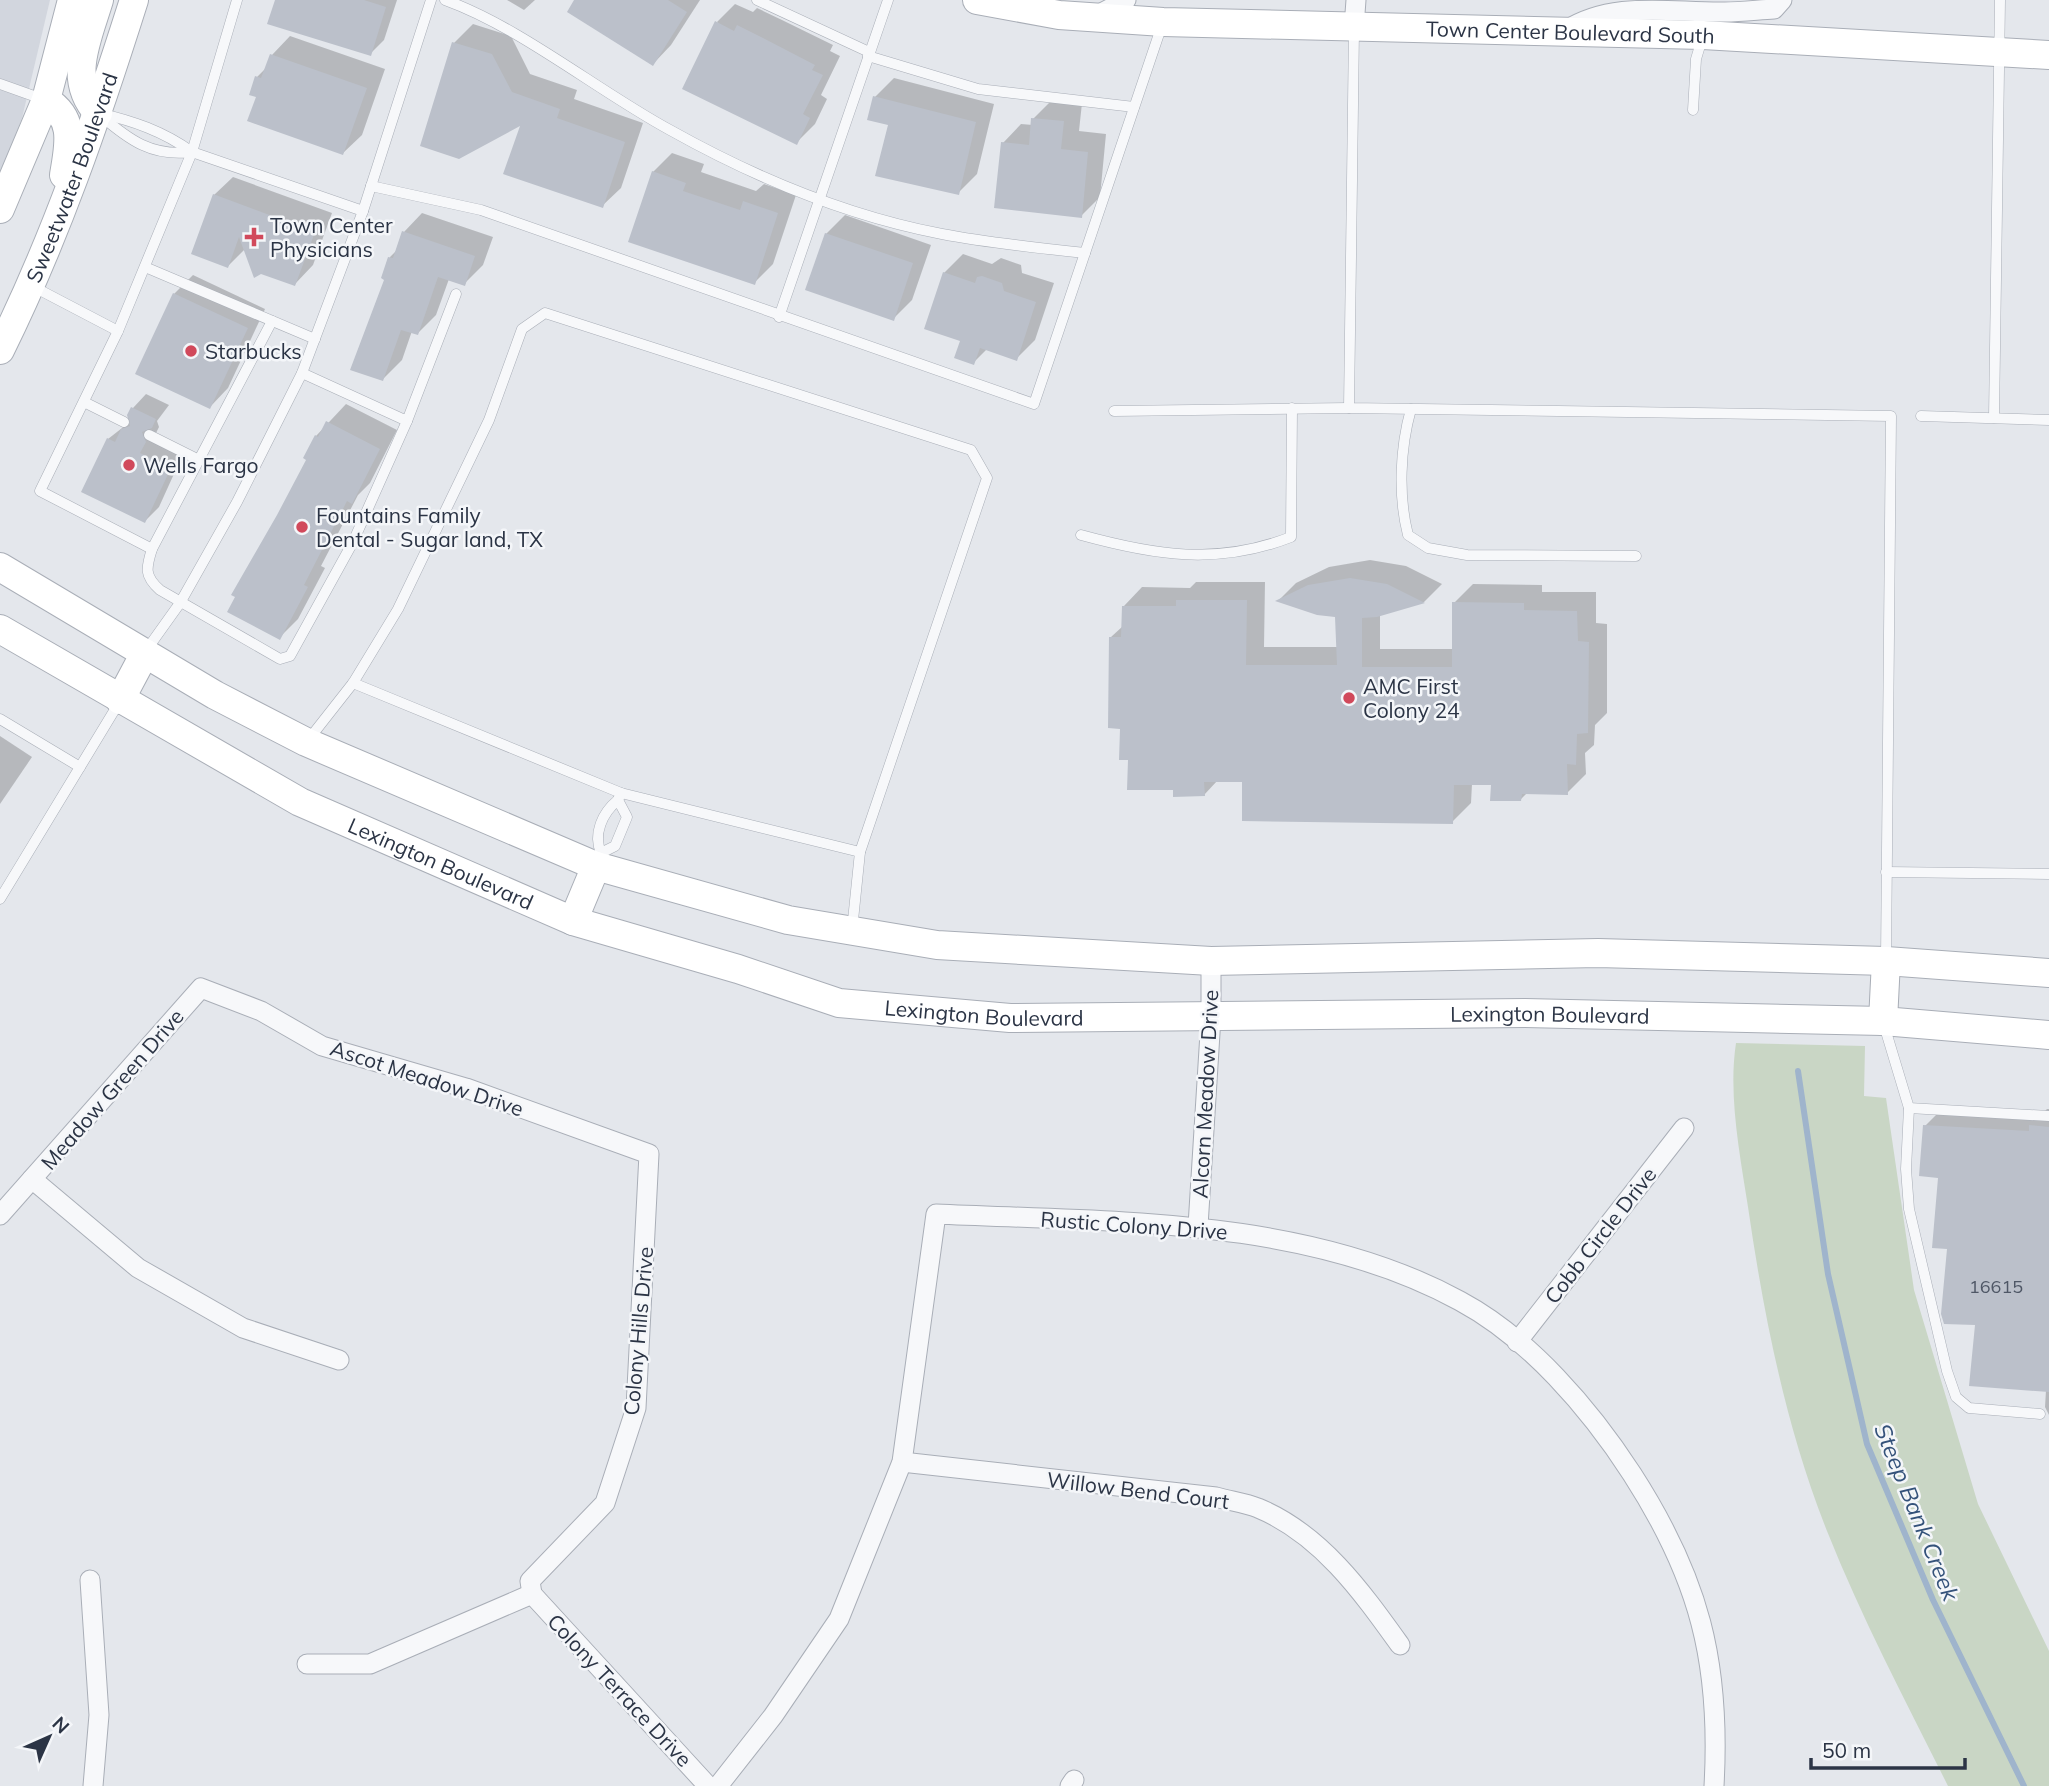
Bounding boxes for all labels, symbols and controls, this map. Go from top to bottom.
street label: Town Center Boulevard South [1426,15,1715,49]
street label: Sweetwater Boulevard [20,69,123,286]
place label: Town Center Physicians [270,212,393,262]
marker: Town Center Physicians [244,227,264,247]
place label: Starbucks [205,338,302,364]
marker: Starbucks [183,343,199,359]
place label: Wells Fargo [143,452,259,478]
marker: Wells Fargo [121,457,137,473]
place label: Fountains Family Dental - Sugar land, TX [316,502,543,552]
marker: Fountains Family Dental - Sugar land, TX [294,519,310,535]
place label: AMC First Colony 24 [1363,673,1460,723]
marker: AMC First Colony 24 [1341,690,1357,706]
street label: Lexington Boulevard [344,812,537,915]
street label: Alcorn Meadow Drive [1187,989,1223,1199]
street label: Lexington Boulevard [883,994,1084,1031]
street label: Lexington Boulevard [1450,1000,1650,1029]
street label: Meadow Green Drive [35,1003,189,1175]
street label: Ascot Meadow Drive [327,1034,527,1122]
street label: Cobb Circle Drive [1539,1162,1661,1308]
street label: Rustic Colony Drive [1040,1205,1228,1245]
street label: Colony Hills Drive [618,1246,658,1416]
house number: 16615 [1969,1275,2023,1298]
water label: Steep Bank Creek [1868,1419,1966,1606]
street label: Willow Bend Court [1045,1466,1231,1514]
street label: Colony Terrace Drive [542,1608,698,1772]
north arrow [14,1702,84,1772]
text: N [47,1711,75,1739]
scale bar [1811,1726,1965,1770]
text: 50 m [1822,1737,1871,1763]

